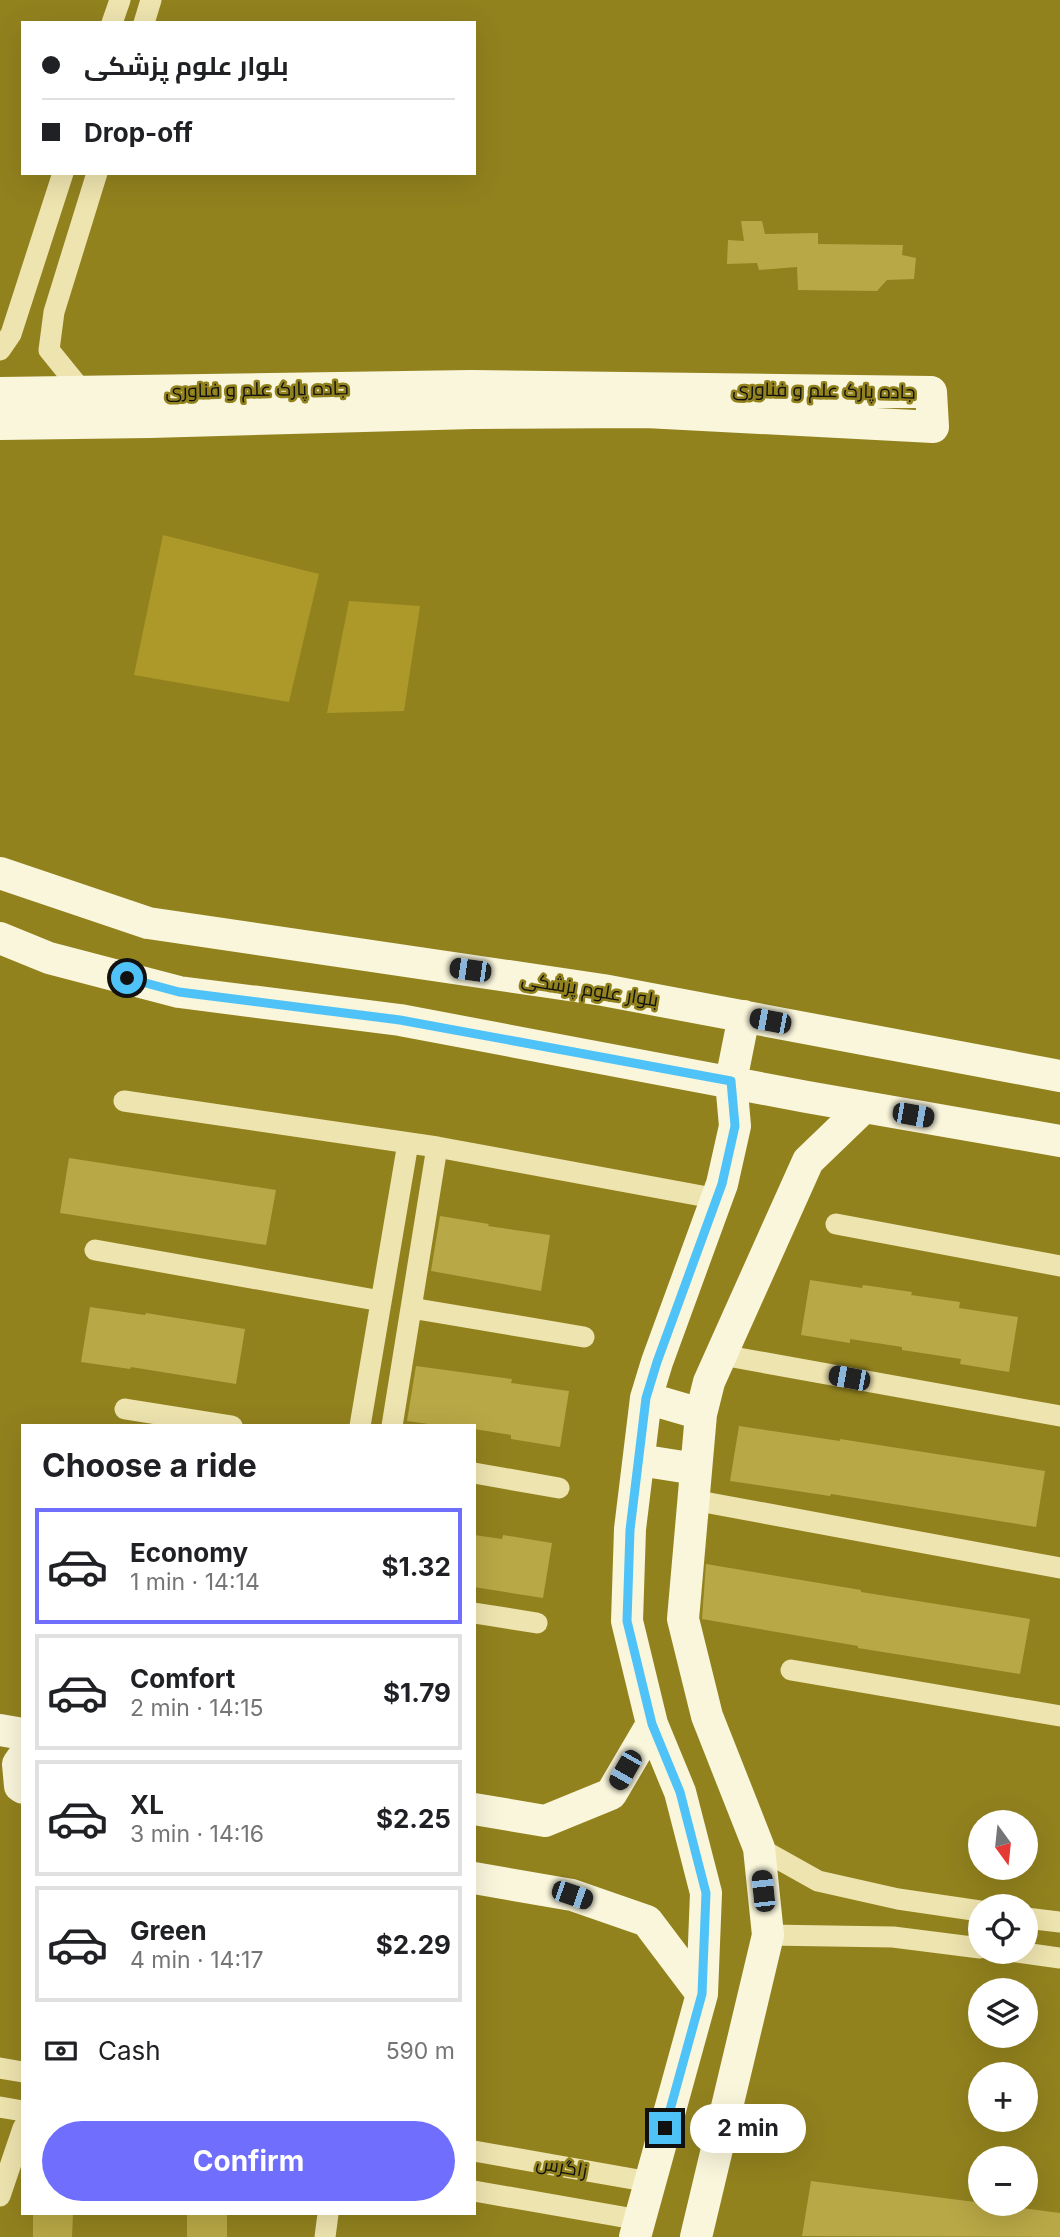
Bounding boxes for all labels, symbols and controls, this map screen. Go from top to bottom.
text: بلوار علوم پزشکی [84,50,289,81]
text: Drop-off [84,117,193,148]
street label: جاده پارک علم و فناوری [165,376,349,405]
street label: جاده پارک علم و فناوری [732,377,916,406]
car [448,957,493,983]
route start [111,962,143,994]
street label: بلوار علوم پزشکی [519,967,660,1014]
car [748,1007,793,1035]
car [891,1101,936,1129]
car [827,1364,872,1392]
text: Choose a ride [42,1446,257,1485]
icon: car [46,1535,109,1598]
text: Economy [130,1537,248,1568]
text: $1.32 [382,1551,451,1582]
text: 1 min · 14:14 [130,1568,260,1596]
icon: car [46,1661,109,1724]
text: Comfort [130,1663,235,1694]
text: $1.79 [383,1677,451,1708]
text: 2 min · 14:15 [130,1694,264,1722]
car [606,1747,645,1793]
icon: car [46,1787,109,1850]
text: XL [130,1789,164,1820]
text: $2.25 [376,1803,451,1834]
north arrow [968,1810,1038,1880]
map controls [968,1810,1038,2216]
text: 3 min · 14:16 [130,1820,264,1848]
car [751,1869,776,1913]
car [549,1878,596,1912]
button: locate [968,1894,1038,1964]
icon: car [46,1913,109,1976]
text: Green [130,1915,207,1946]
text: $2.29 [376,1929,451,1960]
text: 4 min · 14:17 [130,1946,263,1974]
button: layers [968,1978,1038,2048]
icon: cash [42,2032,80,2070]
text: Cash [98,2035,161,2066]
text: 590 m [386,2037,455,2065]
button: + [968,2062,1038,2132]
callout: 2 min [690,2104,805,2152]
route end [649,2112,681,2144]
text: 2 min [717,2114,779,2142]
button: Confirm [42,2121,455,2201]
button: − [968,2146,1038,2216]
street label: زاگرس [534,2151,589,2182]

